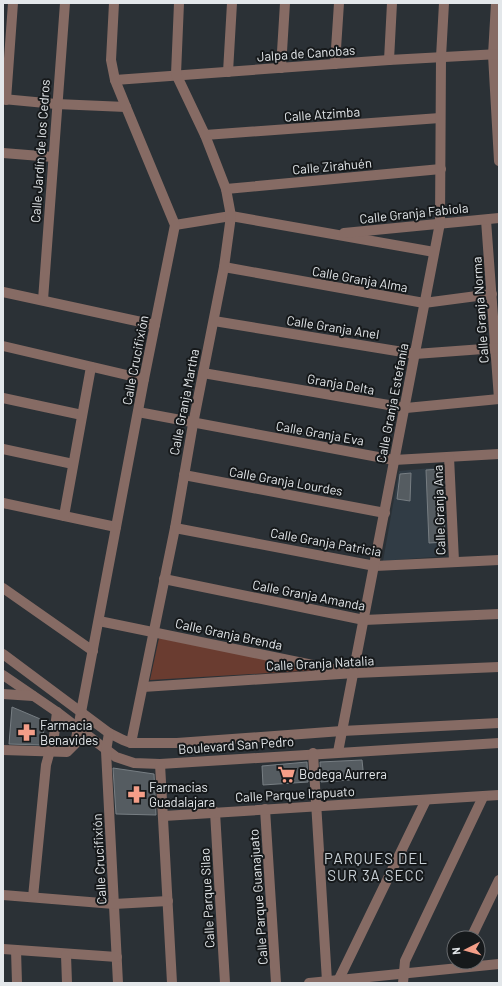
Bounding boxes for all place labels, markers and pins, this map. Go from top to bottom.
place label: Farmacia Benavides [40,717,98,748]
pharmacy icon: Farmacia Benavides [17,722,37,742]
supermarket icon: Bodega Aurrera [276,764,296,784]
place label: Bodega Aurrera [299,766,387,782]
place label: Farmacias Guadalajara [149,779,215,810]
pharmacy icon: Farmacias Guadalajara [126,784,146,804]

